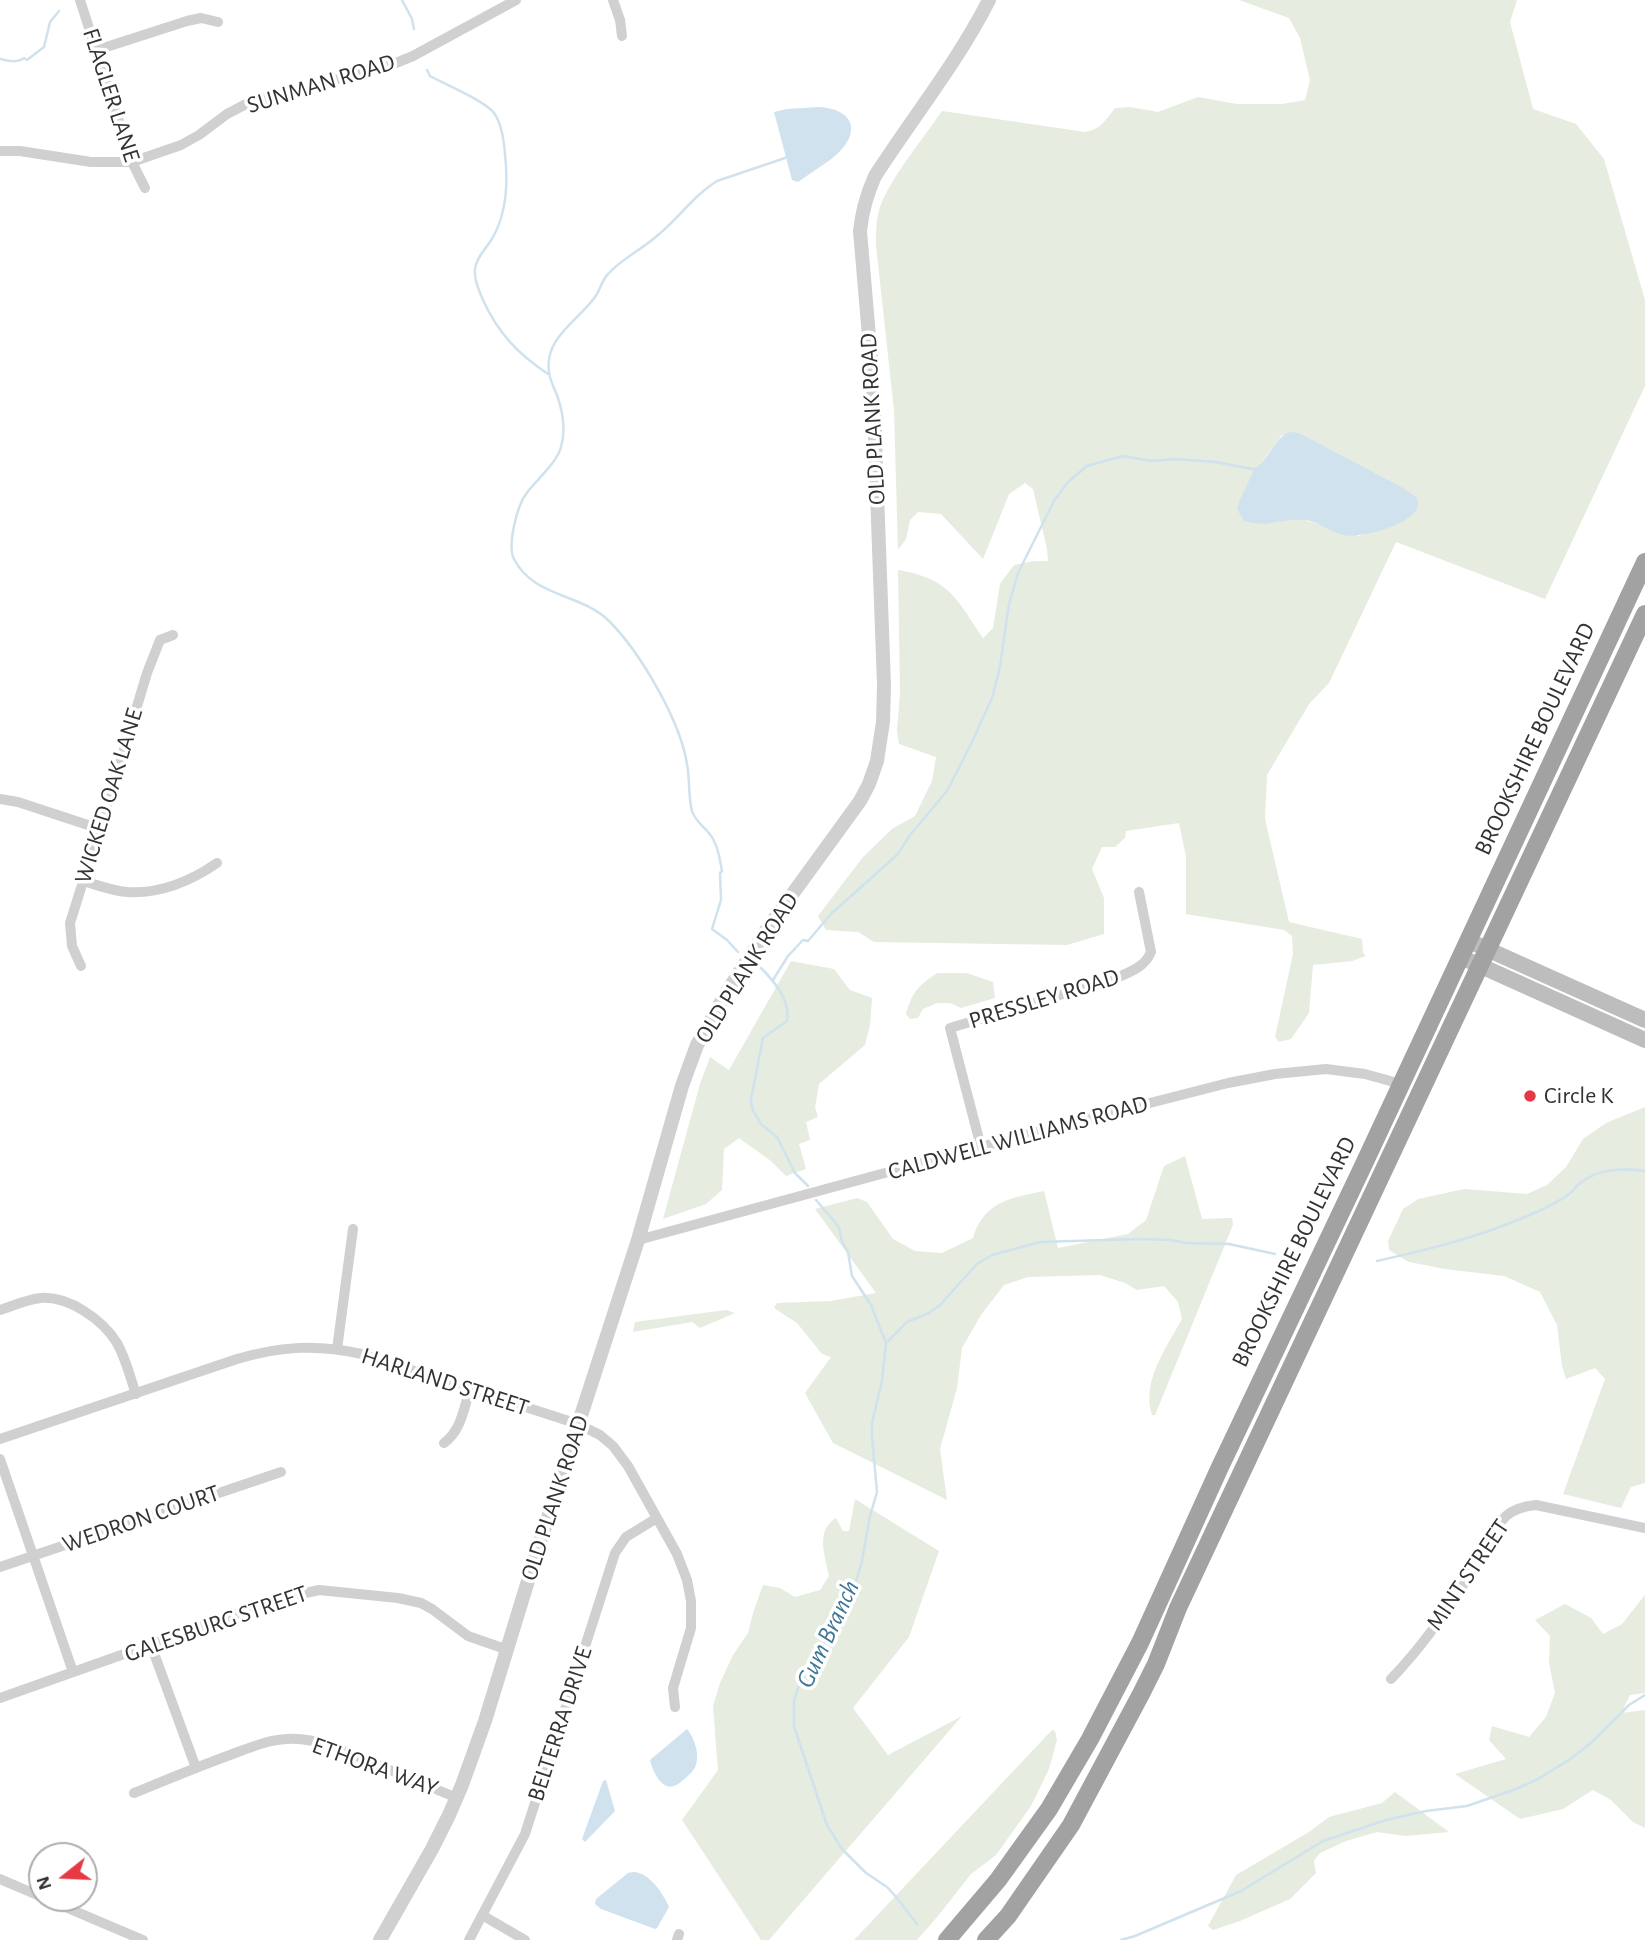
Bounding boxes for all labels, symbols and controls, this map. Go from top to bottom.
street label: FLAGLER LANE [76,24,146,166]
street label: SUNMAN ROAD [244,48,398,120]
street label: OLD PLANK ROAD [854,332,892,506]
street label: BROOKSHIRE BOULEVARD [1468,618,1602,860]
street label: WICKED OAK LANE [69,705,149,887]
street label: OLD PLANK ROAD [689,887,805,1049]
street label: PRESSLEY ROAD [965,962,1123,1036]
place label: Circle K [1544,1082,1613,1110]
marker: Circle K [1522,1088,1538,1104]
street label: CALDWELL WILLIAMS ROAD [885,1089,1151,1187]
street label: BROOKSHIRE BOULEVARD [1226,1132,1362,1372]
street label: HARLAND STREET [358,1341,532,1423]
street label: OLD PLANK ROAD [515,1412,595,1584]
street label: WEDRON COURT [59,1479,223,1559]
street label: MINT STREET [1420,1514,1516,1636]
water label: Gum Branch [790,1575,866,1693]
street label: GALESBURG STREET [121,1579,311,1669]
street label: BELTERRA DRIVE [521,1643,599,1805]
street label: ETHORA WAY [308,1731,442,1803]
north arrow [28,1842,98,1912]
text: N [33,1874,56,1892]

